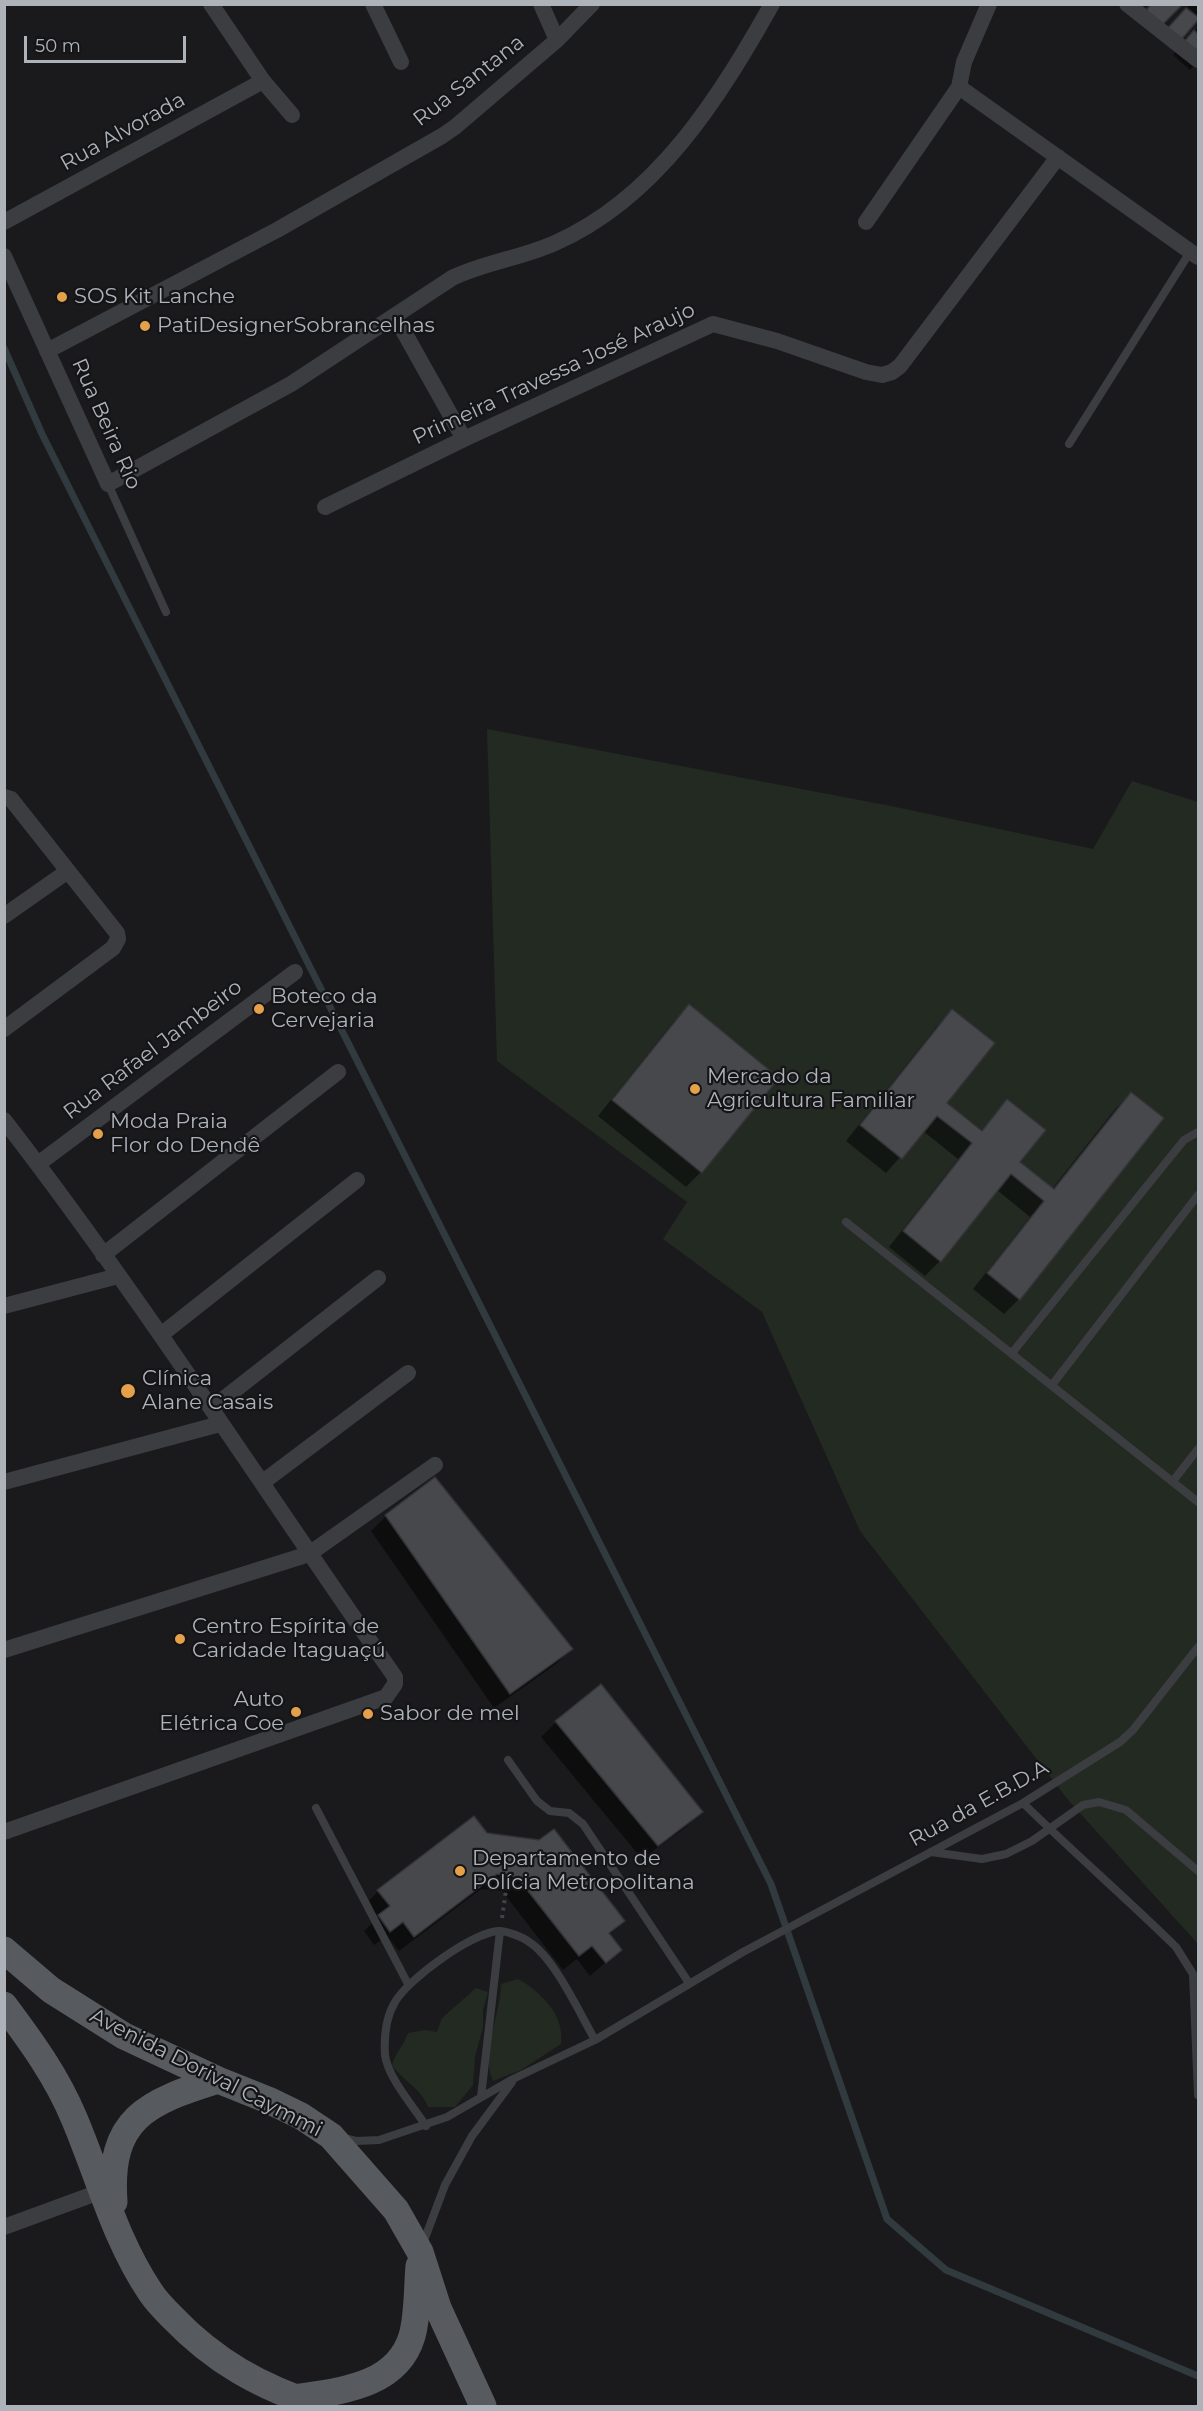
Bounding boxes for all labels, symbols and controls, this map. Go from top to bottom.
scale bar [27,24,189,62]
street label: Rua Santana [409,30,529,132]
text: 50 m [35,35,81,57]
street label: Rua Alvorada [56,87,190,177]
place label: SOS Kit Lanche [74,284,235,310]
marker: SOS Kit Lanche [55,290,69,304]
street label: Primeira Travessa José Araujo [409,297,699,451]
place label: PatiDesignerSobrancelhas [157,313,435,339]
marker: PatiDesignerSobrancelhas [138,319,152,333]
street label: Rua Beira Rio [66,355,146,493]
street label: Rua Rafael Jambeiro [59,975,247,1125]
place label: Boteco da Cervejaria [271,984,378,1034]
marker: Boteco da Cervejaria [252,1002,266,1016]
place label: Mercado da Agricultura Familiar [707,1064,915,1114]
marker: Mercado da Agricultura Familiar [688,1082,702,1096]
place label: Moda Praia Flor do Dendê [110,1109,260,1159]
marker: Moda Praia Flor do Dendê [91,1127,105,1141]
place label: Clínica Alane Casais [142,1366,273,1416]
marker: Clínica Alane Casais [119,1382,137,1400]
place label: Centro Espírita de Caridade Itaguaçú [192,1614,386,1664]
marker: Centro Espírita de Caridade Itaguaçú [173,1632,187,1646]
place label: Auto Elétrica Coe [159,1687,284,1737]
place label: Sabor de mel [380,1701,520,1727]
marker: Auto Elétrica Coe [289,1705,303,1719]
marker: Sabor de mel [361,1707,375,1721]
street label: Rua da E.B.D.A [905,1755,1053,1853]
place label: Departamento de Polícia Metropolitana [472,1846,695,1896]
marker: Departamento de Polícia Metropolitana [453,1864,467,1878]
street label: Avenida Dorival Caymmi [86,2003,326,2143]

